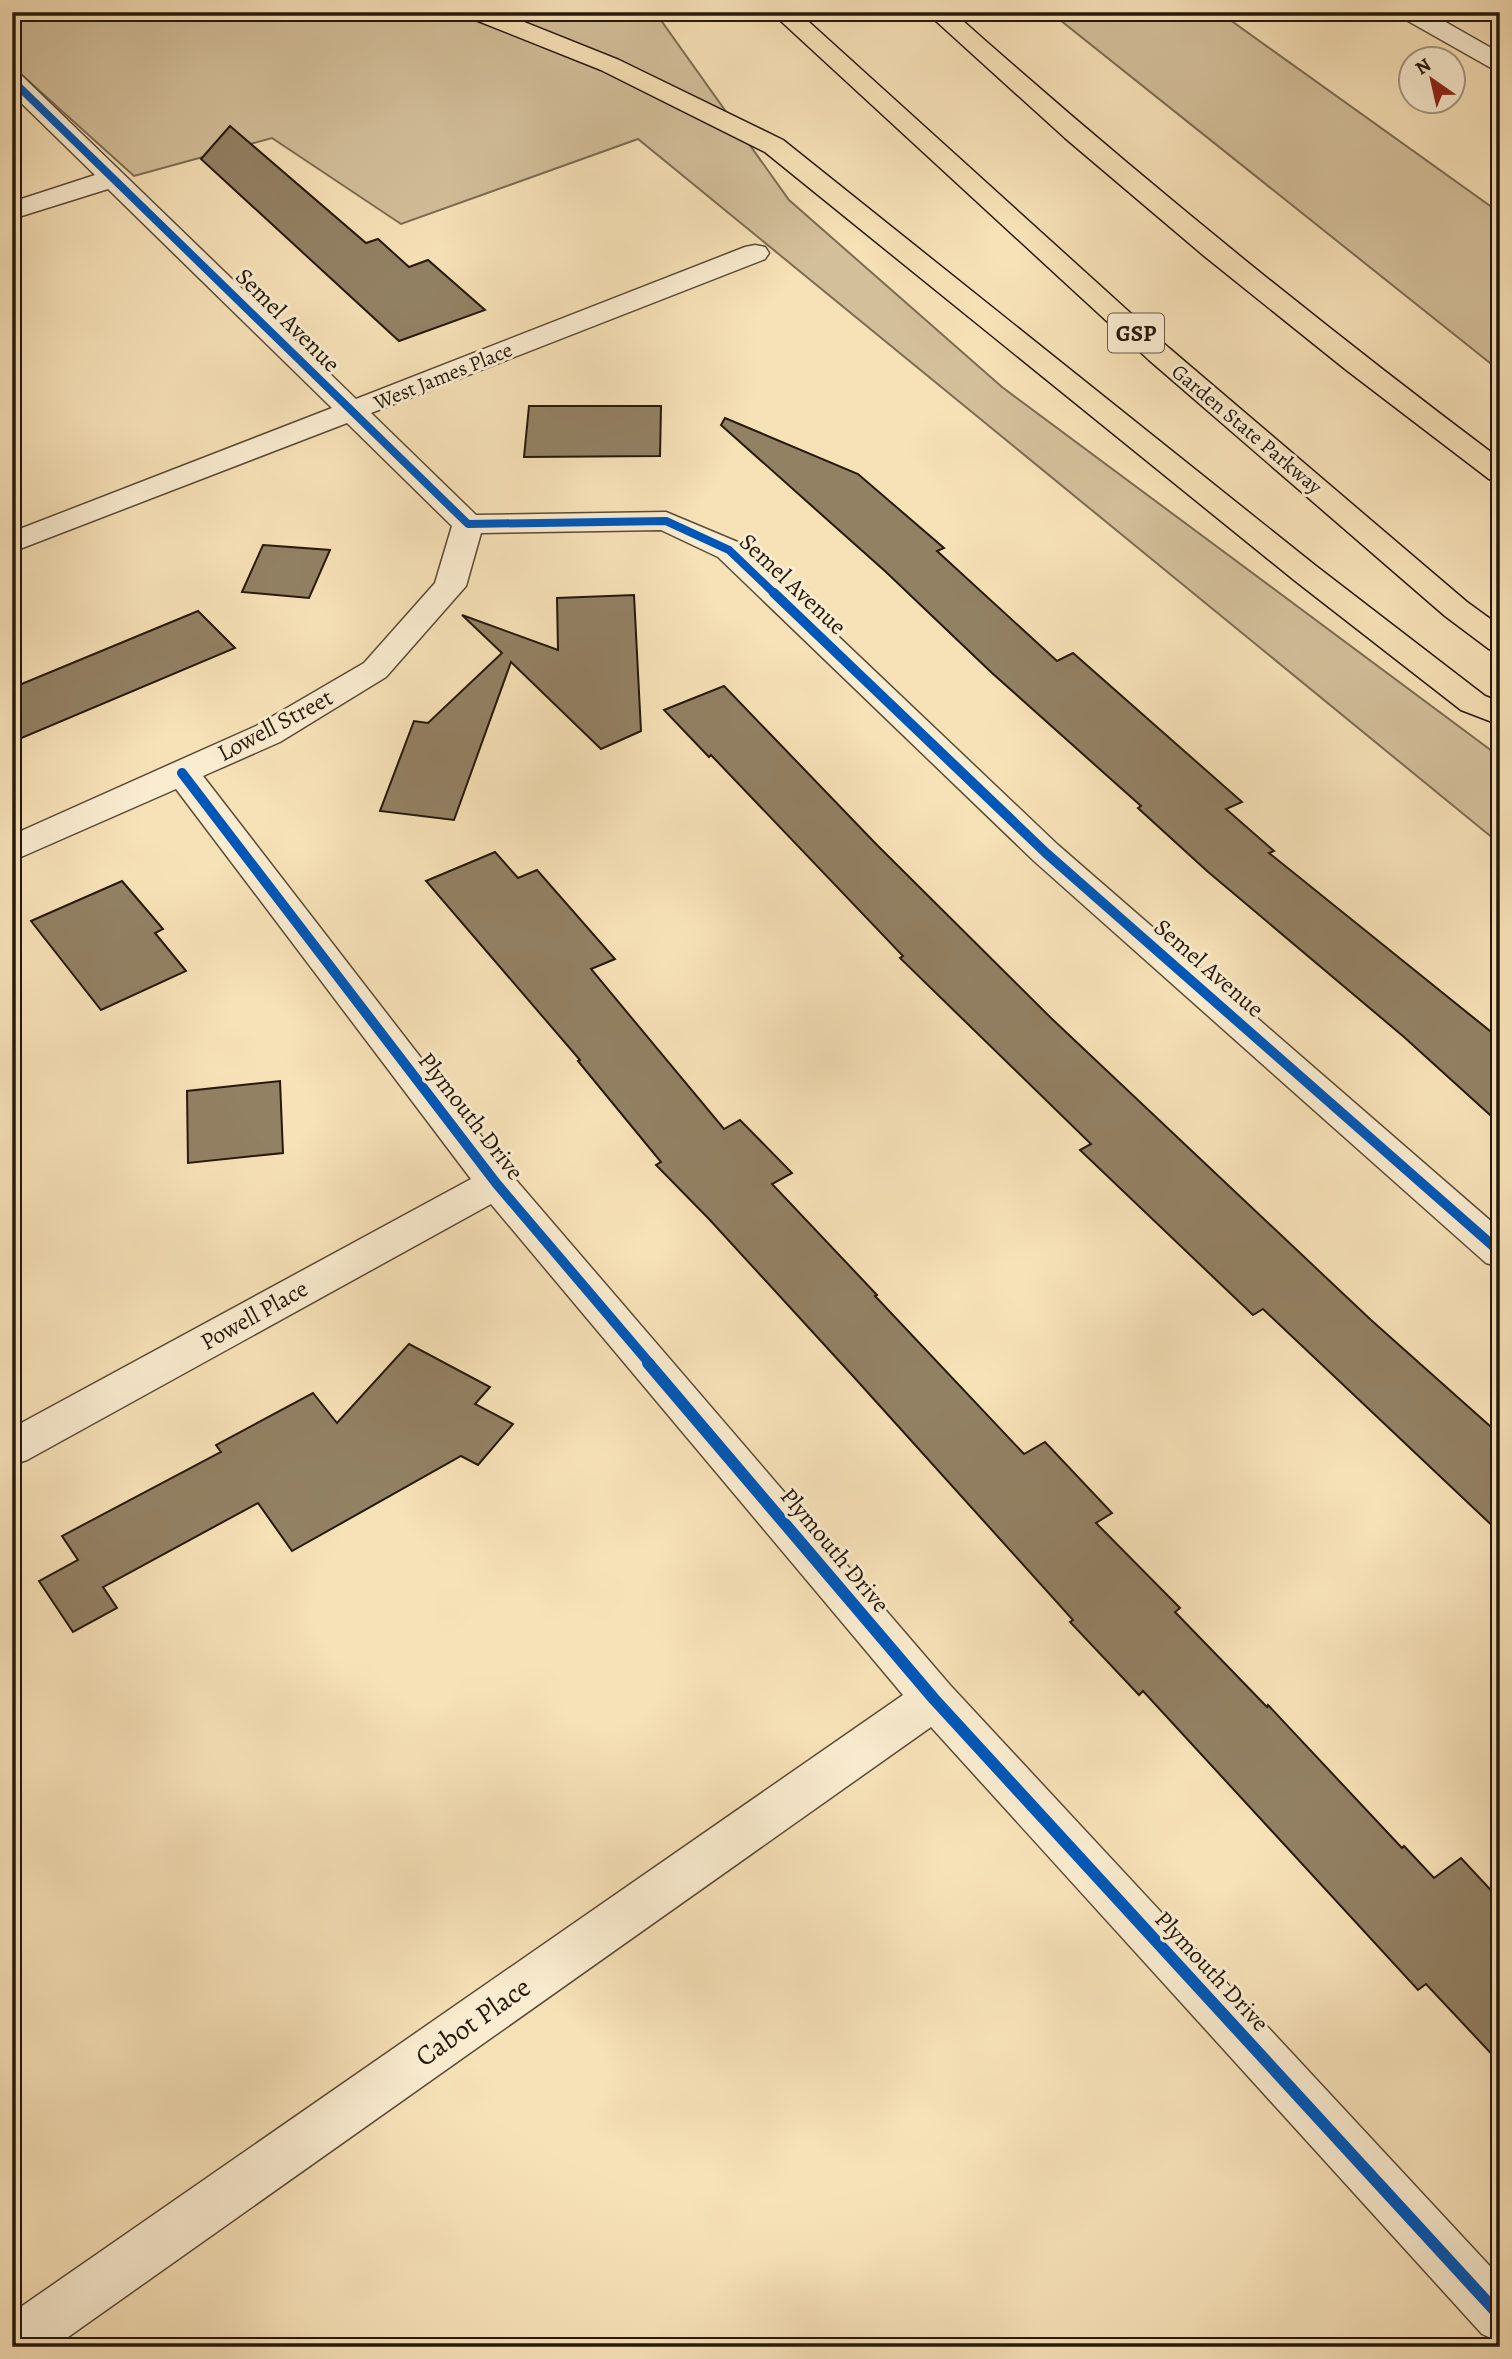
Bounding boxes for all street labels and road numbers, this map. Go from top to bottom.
street label: Semel Avenue [229,261,347,379]
road number: GSP [1108,314,1164,352]
street label: West James Place [369,336,516,417]
street label: Garden State Parkway [1166,358,1329,501]
street label: Semel Avenue [732,526,854,642]
street label: Lowell Street [212,681,338,769]
street label: Semel Avenue [1147,911,1271,1025]
street label: Plymouth Drive [411,1045,531,1187]
street label: Powell Place [195,1272,313,1358]
street label: Plymouth Drive [773,1481,897,1619]
street label: Plymouth Drive [1148,1904,1276,2038]
street label: Cabot Place [408,1968,538,2076]

